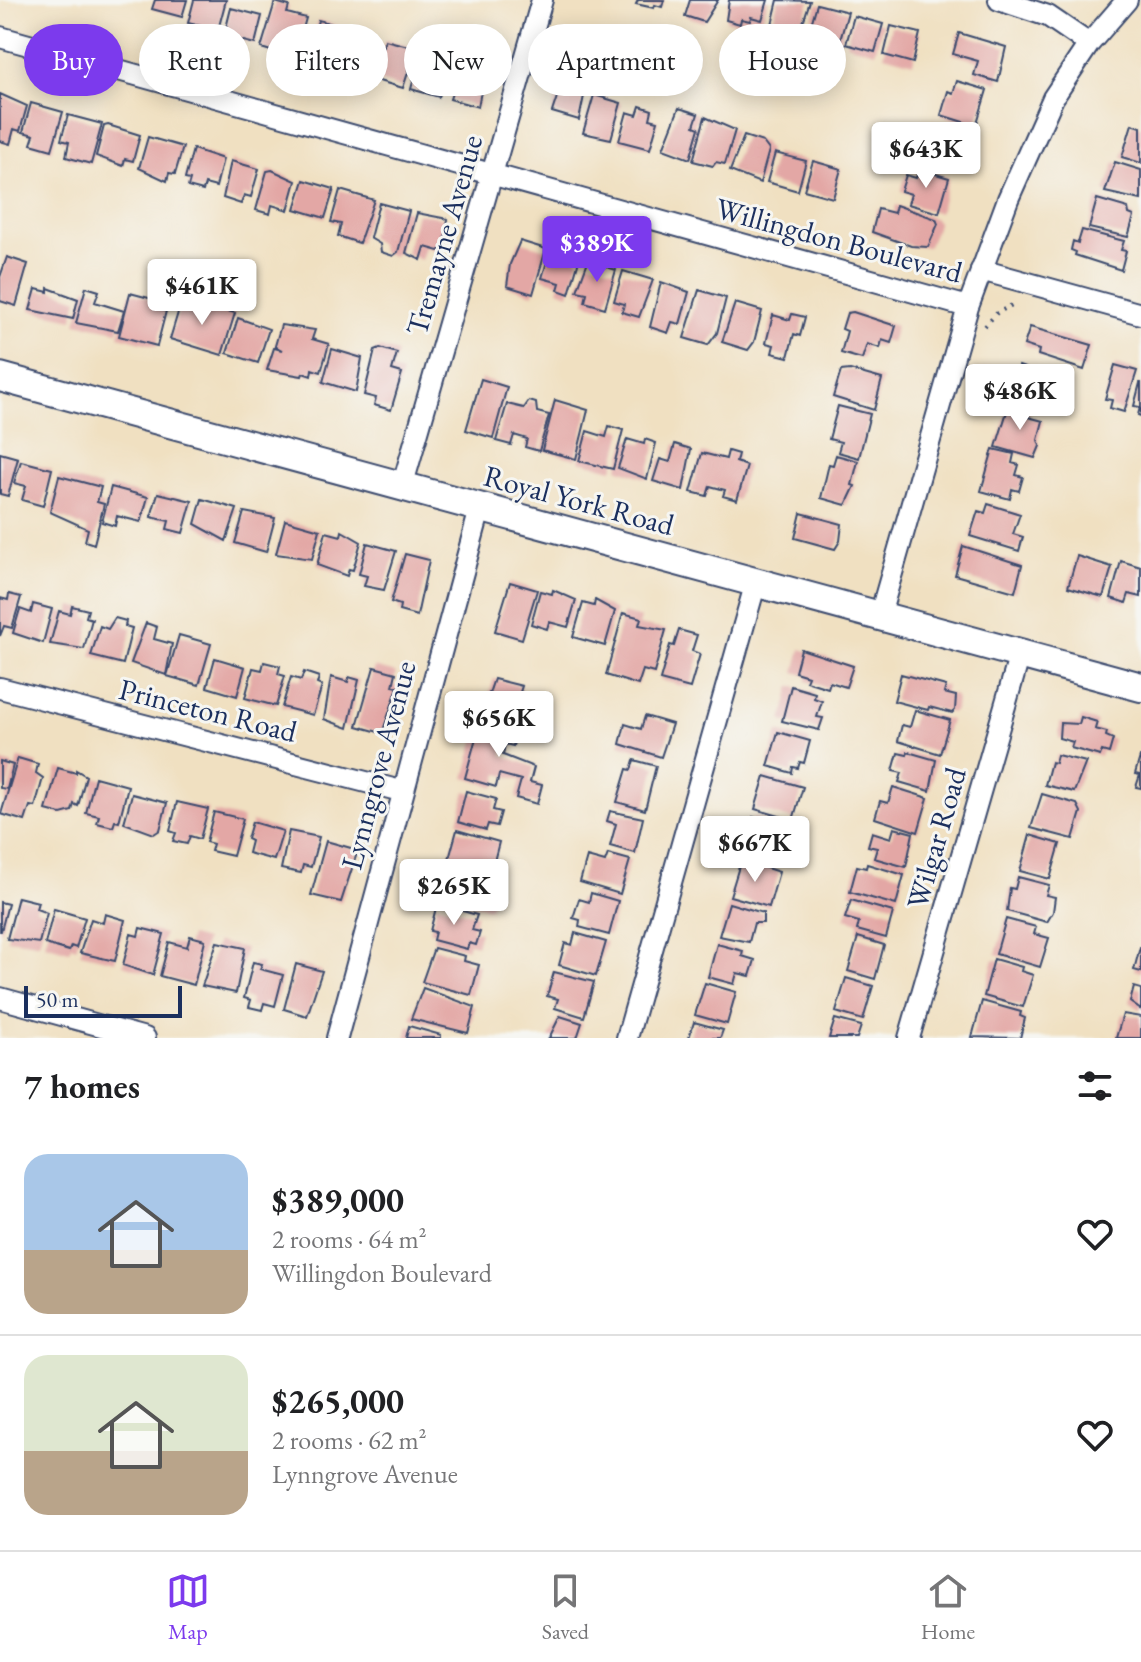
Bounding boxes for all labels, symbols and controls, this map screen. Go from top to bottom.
chip: Buy [24,24,123,96]
chip: Rent [139,24,250,96]
chip: Filters [266,24,388,96]
chip: New [404,24,512,96]
chip: Apartment [528,24,703,96]
chip: House [719,24,846,96]
pin: $643K [870,122,982,190]
street label: Tremayne Avenue [397,130,491,340]
text: $643K [889,131,963,165]
street label: Willingdon Boulevard [711,188,967,292]
pin: $389K [541,216,653,284]
text: $389K [560,225,634,259]
pin: $461K [146,259,258,327]
text: $461K [165,268,239,302]
pin: $486K [964,364,1076,432]
text: $486K [983,373,1057,407]
street label: Royal York Road [480,456,679,544]
street label: Lynngrove Avenue [331,656,425,874]
street label: Princeton Road [115,669,302,751]
pin: $656K [443,691,555,759]
text: $656K [462,700,536,734]
street label: Wilgar Road [897,762,975,913]
pin: $667K [699,816,811,884]
text: $667K [718,825,792,859]
pin: $265K [398,859,510,927]
text: $265K [417,868,491,902]
scale bar [24,982,182,1018]
text: 50 m [36,985,79,1014]
text: 7 homes [24,1064,140,1108]
icon: filters [1073,1064,1117,1108]
text: $389,000 [272,1178,404,1222]
icon: home [88,1186,184,1282]
icon: heart [1073,1212,1117,1256]
text: 2 rooms · 64 m² [272,1222,427,1256]
text: Willingdon Boulevard [272,1256,492,1290]
text: $265,000 [272,1379,404,1423]
icon: home [88,1387,184,1483]
icon: heart [1073,1413,1117,1457]
text: 2 rooms · 62 m² [272,1423,427,1457]
text: Lynngrove Avenue [272,1457,458,1491]
tab: Map [166,1569,210,1646]
tab: Saved [542,1569,589,1646]
tab: Home [921,1569,975,1646]

